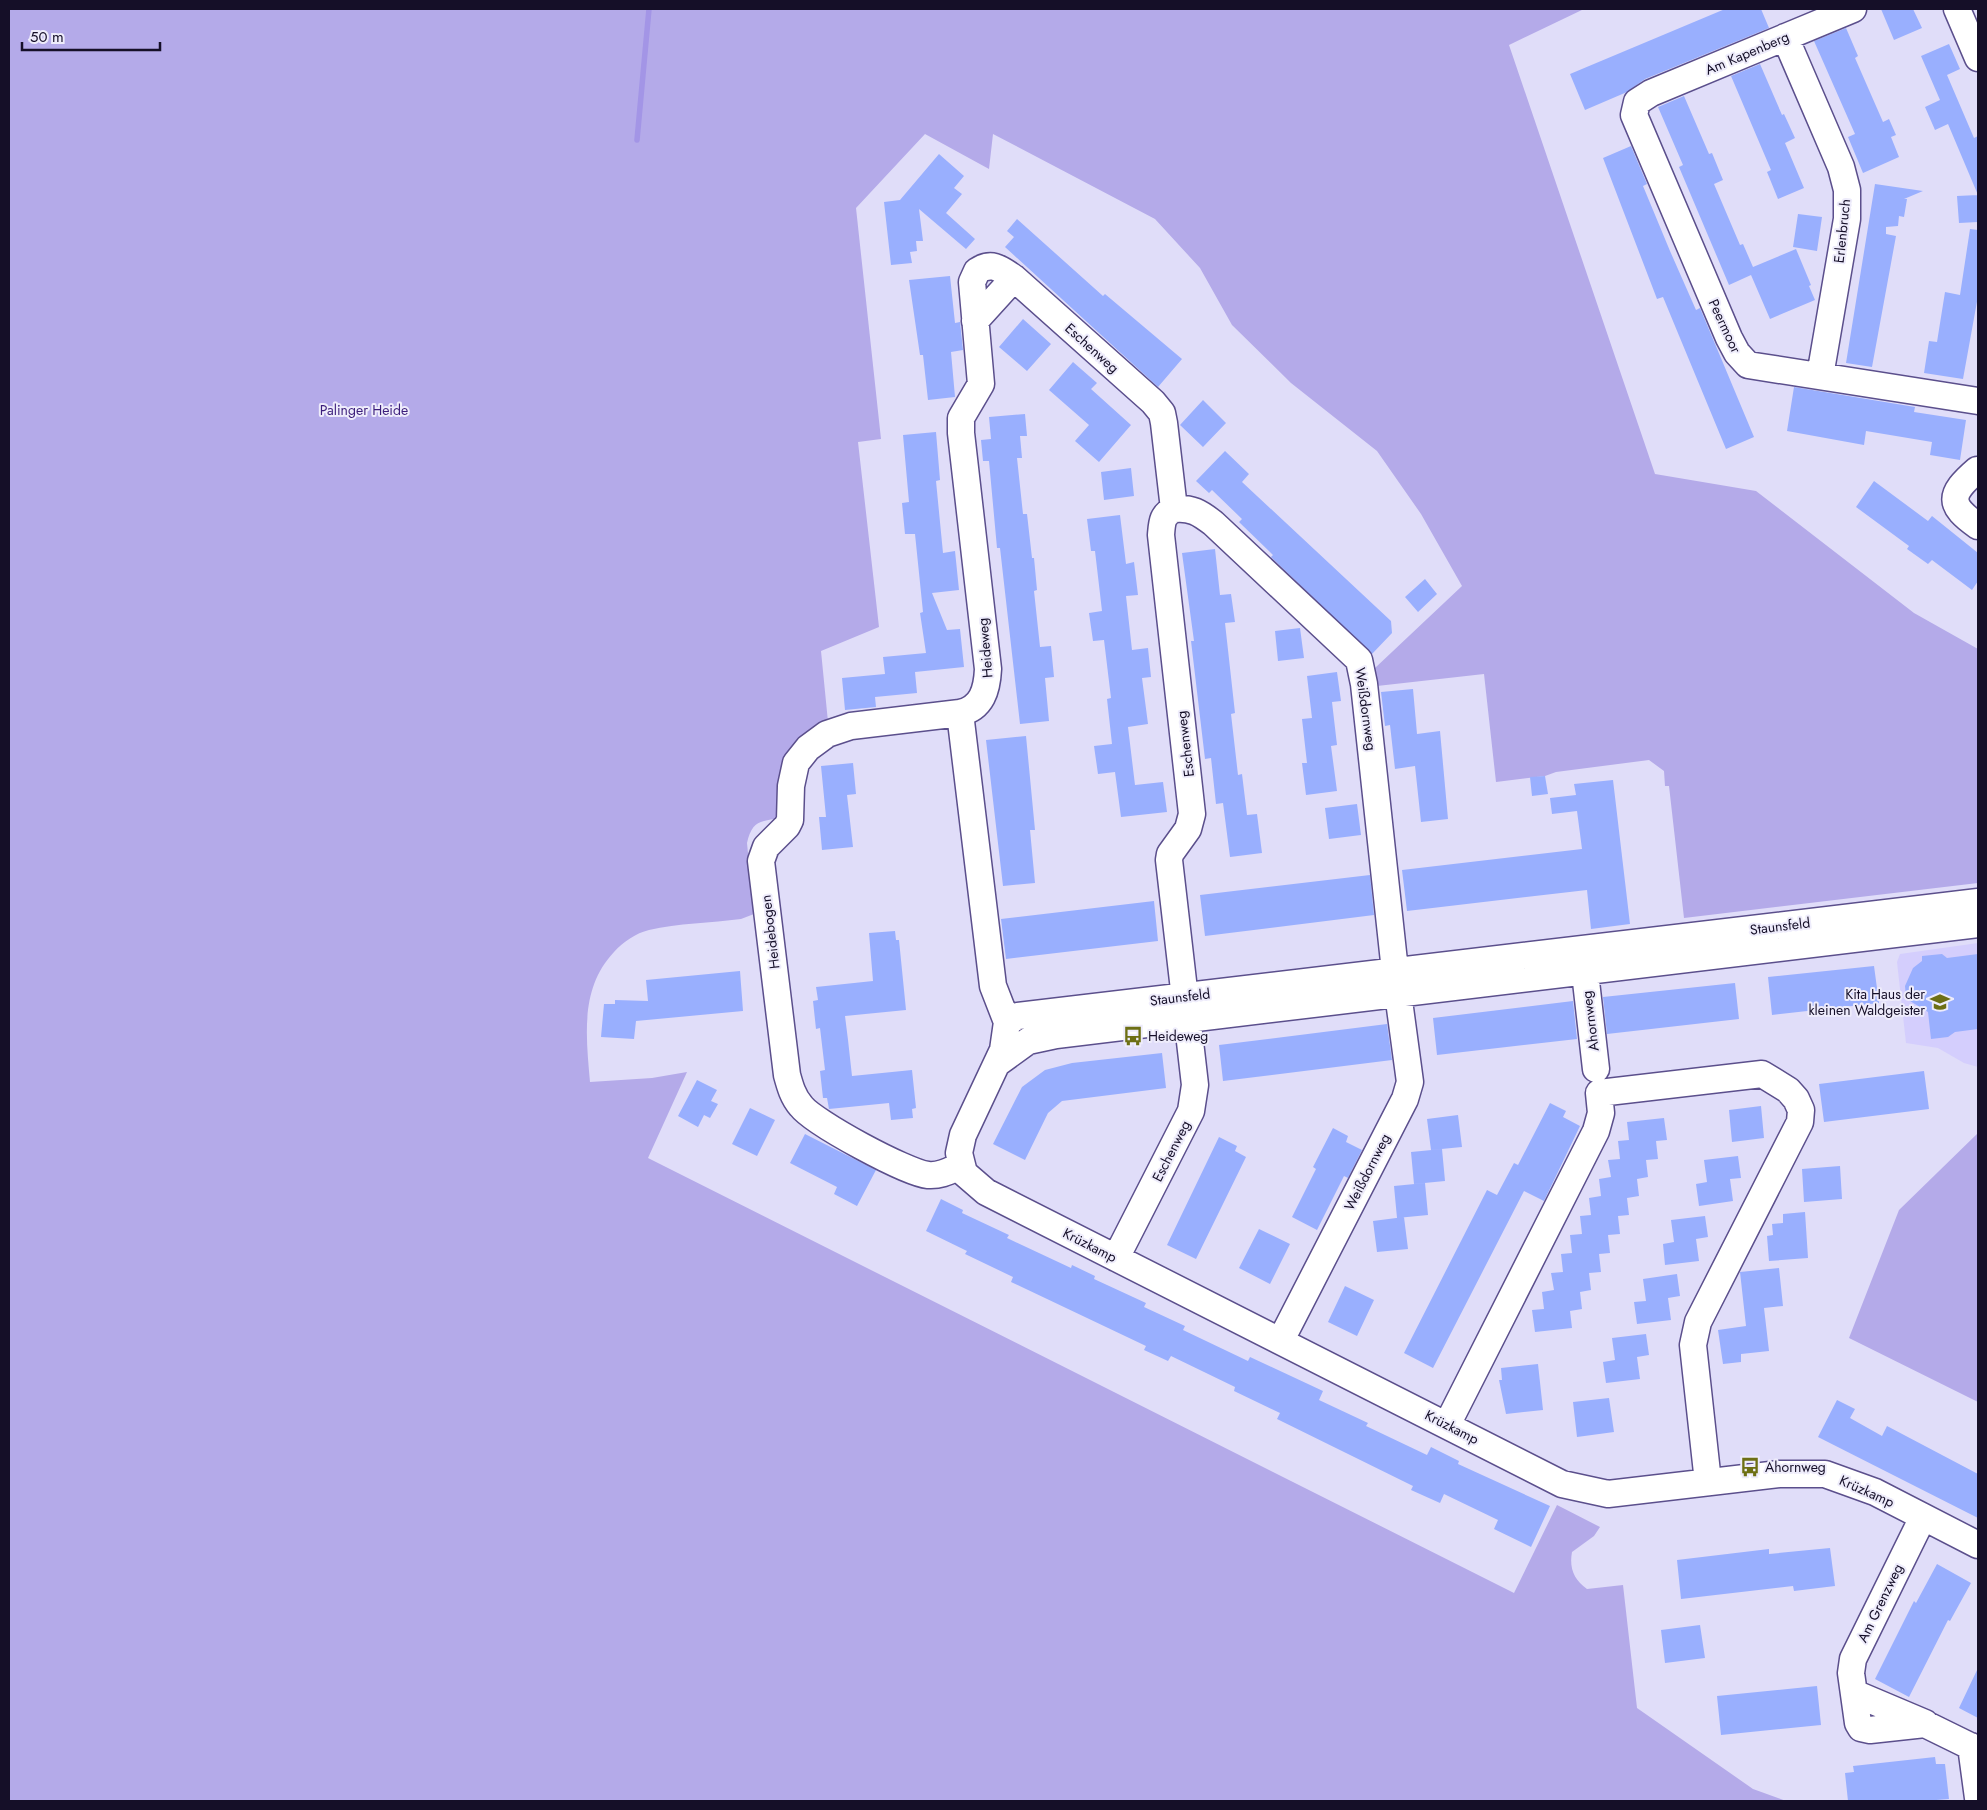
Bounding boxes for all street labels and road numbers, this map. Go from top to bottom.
street label: Am Kapenberg [1702,26,1792,80]
street label: Erlenbruch [1829,198,1855,264]
street label: Peermoor [1704,296,1746,356]
street label: Eschenweg [1061,318,1123,378]
street label: Heideweg [972,617,998,679]
street label: Weißdornweg [1350,666,1382,752]
street label: Eschenweg [1171,710,1199,778]
street label: Heidebogen [756,894,784,970]
street label: Staunsfeld [1749,912,1811,940]
street label: Staunsfeld [1149,983,1211,1011]
street label: Ahornweg [1576,990,1604,1052]
street label: Eschenweg [1147,1117,1195,1185]
street label: Weißdornweg [1339,1130,1395,1214]
street label: Krüzkamp [1059,1223,1121,1267]
street label: Krüzkamp [1421,1405,1483,1449]
street label: Krüzkamp [1836,1470,1898,1512]
street label: Am Grenzweg [1852,1560,1908,1646]

